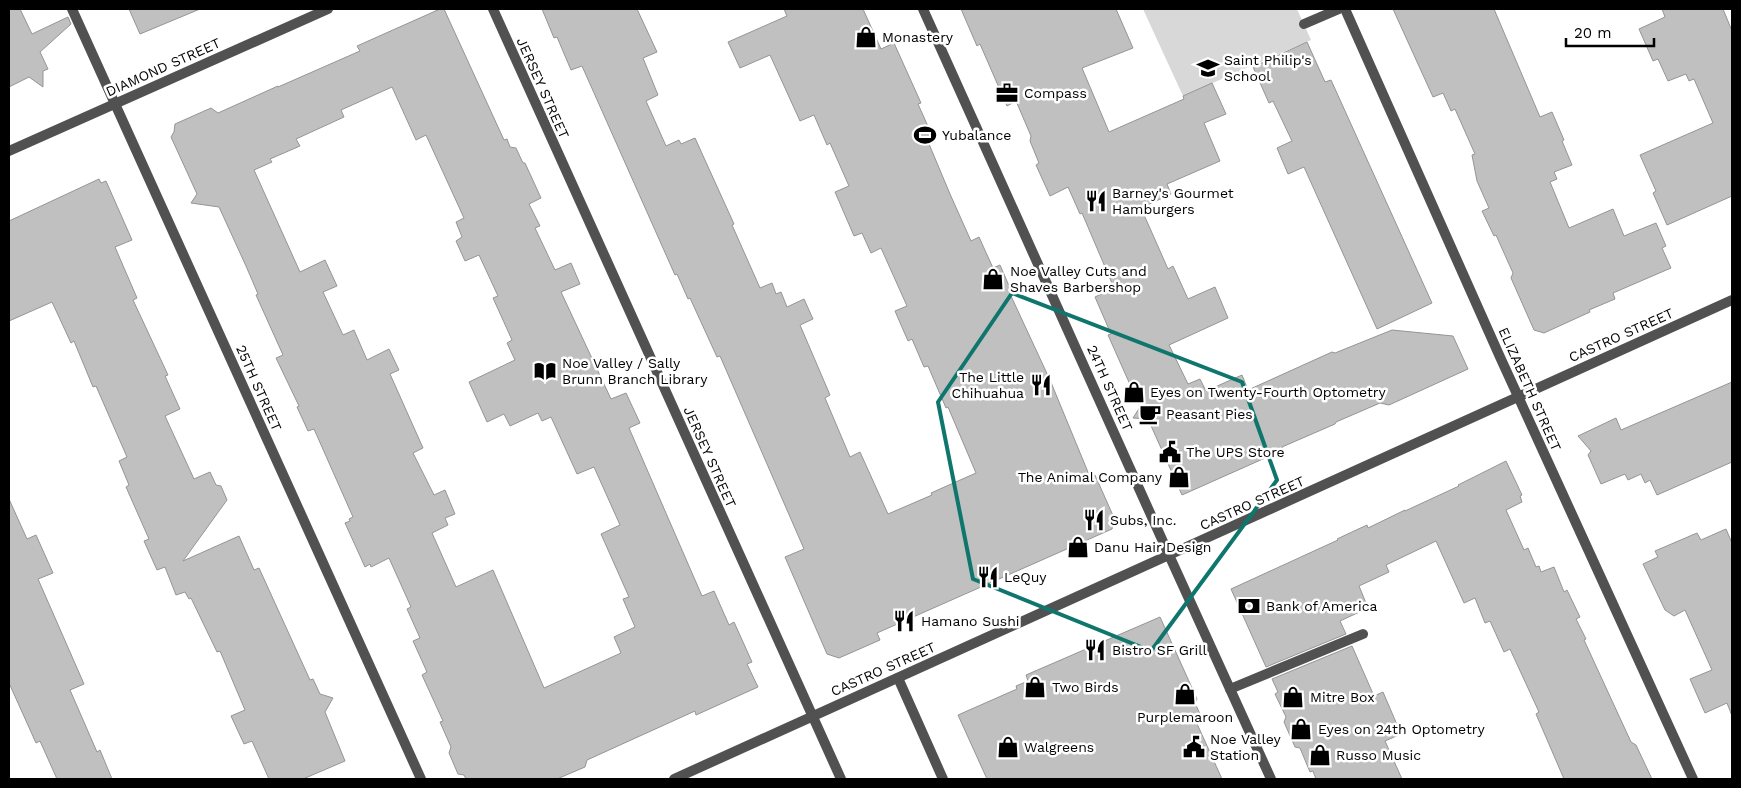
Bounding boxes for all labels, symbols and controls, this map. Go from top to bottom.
scale bar [1566,15,1654,47]
shop icon: Monastery [853,24,879,50]
text: 20 m [1574,24,1612,42]
place label: Monastery [882,29,954,45]
street label: DIAMOND STREET [103,34,223,99]
street label: JERSEY STREET [514,35,573,141]
place label: Saint Philip's School [1224,52,1312,84]
school or university icon: Saint Philip's School [1195,55,1221,81]
office icon: Compass [994,80,1020,106]
place label: Compass [1024,85,1087,101]
sports icon: Yubalance [912,122,938,148]
place label: Yubalance [942,127,1011,143]
place label: Barney's Gourmet Hamburgers [1112,185,1234,217]
restaurant icon: Barney's Gourmet Hamburgers [1083,188,1109,214]
place label: Noe Valley Cuts and Shaves Barbershop [1010,263,1147,295]
shop icon: Noe Valley Cuts and Shaves Barbershop [980,266,1006,292]
street label: CASTRO STREET [1566,305,1676,365]
street label: ELIZABETH STREET [1495,325,1565,454]
street label: 25TH STREET [233,343,285,434]
street label: 24TH STREET [1084,343,1136,434]
place label: Noe Valley / Sally Brunn Branch Library [562,355,708,387]
library icon: Noe Valley / Sally Brunn Branch Library [532,358,558,384]
place label: The Little Chihuahua [952,369,1024,401]
restaurant icon: The Little Chihuahua [1028,372,1054,398]
shop icon: Eyes on Twenty-Fourth Optometry [1121,379,1147,405]
place label: Eyes on Twenty-Fourth Optometry [1150,384,1386,400]
cafe icon: Peasant Pies [1137,401,1163,427]
street label: JERSEY STREET [681,404,740,510]
place label: Peasant Pies [1166,406,1253,422]
public building icon: The UPS Store [1157,439,1183,465]
place label: The UPS Store [1186,444,1285,460]
shop icon: The Animal Company [1166,464,1192,490]
place label: The Animal Company [1018,469,1163,485]
street label: CASTRO STREET [1197,473,1307,533]
restaurant icon: Subs, Inc. [1081,507,1107,533]
place label: Subs, Inc. [1110,512,1177,528]
shop icon: Danu Hair Design [1065,534,1091,560]
place label: Danu Hair Design [1094,539,1212,555]
restaurant icon: LeQuy [975,564,1001,590]
place label: LeQuy [1004,569,1047,585]
bank icon: Bank of America [1236,593,1262,619]
place label: Bank of America [1266,598,1378,614]
restaurant icon: Hamano Sushi [891,608,917,634]
place label: Hamano Sushi [921,613,1020,629]
restaurant icon: Bistro SF Grill [1082,637,1108,663]
street label: CASTRO STREET [828,639,938,699]
place label: Bistro SF Grill [1112,642,1208,658]
shop icon: Two Birds [1022,674,1048,700]
place label: Two Birds [1052,679,1119,695]
shop icon: Purplemaroon [1172,681,1198,707]
shop icon: Mitre Box [1280,684,1306,710]
place label: Mitre Box [1310,689,1375,705]
place label: Purplemaroon [1137,709,1233,725]
shop icon: Eyes on 24th Optometry [1288,716,1314,742]
place label: Eyes on 24th Optometry [1318,721,1485,737]
place label: Noe Valley Station [1210,731,1281,763]
shop icon: Walgreens [995,734,1021,760]
public building icon: Noe Valley Station [1181,734,1207,760]
place label: Walgreens [1024,739,1094,755]
shop icon: Russo Music [1307,742,1333,768]
place label: Russo Music [1336,747,1421,763]

